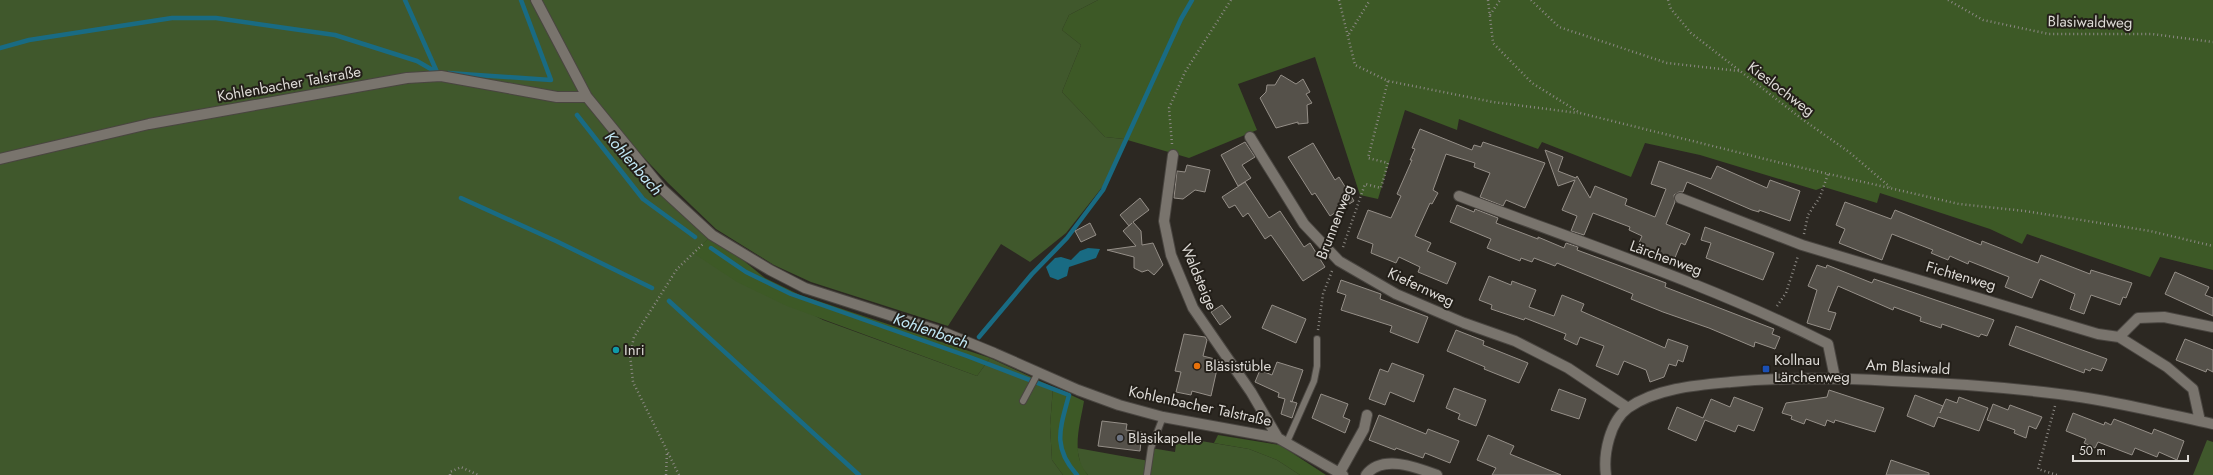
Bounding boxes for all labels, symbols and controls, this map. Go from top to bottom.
street label: Blasiwaldweg [2047,10,2133,34]
street label: Kieslochweg [1743,56,1819,122]
street label: Kohlenbacher Talstraße [215,60,363,107]
water label: Kohlenbach [599,126,668,200]
street label: Brunnenweg [1311,181,1359,263]
street label: Lärchenweg [1627,235,1705,281]
street label: Waldsteige [1175,240,1223,314]
street label: Fichtenweg [1923,256,1999,296]
street label: Kiefernweg [1384,262,1458,312]
water label: Kohlenbach [890,307,971,354]
place label: Inri [624,339,645,361]
marker: Inri [611,345,621,355]
place label: Kollnau Lärchenweg [1774,349,1850,388]
street label: Am Blasiwald [1865,354,1951,380]
place label: Bläsistüble [1205,355,1272,377]
marker: Bläsistüble [1192,361,1202,371]
marker: Kollnau Lärchenweg [1761,364,1771,374]
street label: Kohlenbacher Talstraße [1126,380,1274,432]
place label: Bläsikapelle [1128,427,1202,449]
marker: Bläsikapelle [1115,433,1125,443]
scale bar [2073,437,2188,463]
text: 50 m [2079,442,2106,460]

